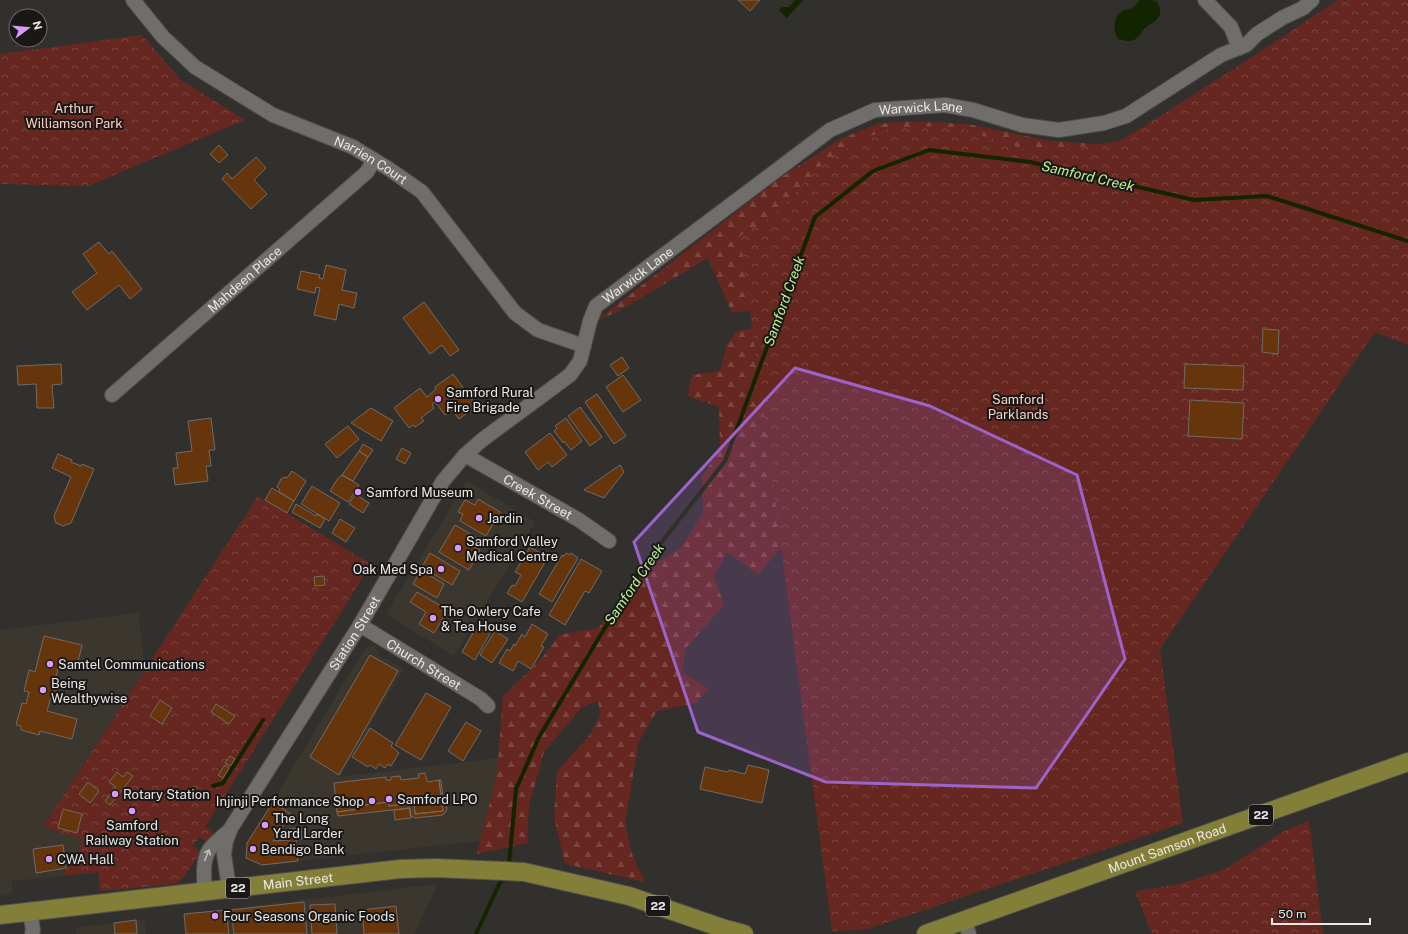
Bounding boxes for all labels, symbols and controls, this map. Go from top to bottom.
north arrow [8,8,48,48]
text: N [31,19,45,31]
street label: Warwick Lane [878,97,964,117]
park label: Arthur Williamson Park [25,101,123,131]
street label: Narrien Court [332,133,410,187]
water label: Samford Creek [1040,158,1136,195]
street label: Mahdeen Place [204,243,284,315]
street label: Warwick Lane [599,243,676,306]
water label: Samford Creek [760,253,808,348]
place label: Samford Rural Fire Brigade [446,385,534,415]
park label: Samford Parklands [988,392,1048,422]
marker: Samford Rural Fire Brigade [433,394,443,404]
street label: Creek Street [501,471,575,522]
place label: Samford Museum [366,485,473,500]
marker: Samford Museum [353,487,363,497]
place label: Jardin [487,511,523,526]
marker: Jardin [474,513,484,523]
place label: Samford Valley Medical Centre [466,534,558,564]
water label: Samford Creek [601,540,667,628]
marker: Samford Valley Medical Centre [453,543,463,553]
place label: Oak Med Spa [353,562,433,577]
marker: Oak Med Spa [436,564,446,574]
street label: Station Street [326,593,383,673]
place label: The Owlery Cafe & Tea House [441,604,541,634]
marker: The Owlery Cafe & Tea House [428,613,438,623]
street label: Church Street [384,636,464,693]
place label: Samtel Communications [58,657,205,672]
marker: Samtel Communications [45,659,55,669]
place label: Being Wealthywise [51,676,127,706]
marker: Being Wealthywise [38,685,48,695]
place label: Rotary Station [123,787,210,802]
marker: Rotary Station [110,789,120,799]
place label: Samford LPO [397,792,478,807]
place label: Injinji Performance Shop [216,794,364,809]
marker: Samford LPO [384,794,394,804]
marker: Injinji Performance Shop [367,796,377,806]
road number: 22 [1249,805,1273,825]
marker: Samford Railway Station [127,806,137,816]
place label: The Long Yard Larder [273,811,343,841]
place label: Samford Railway Station [85,818,179,848]
marker: The Long Yard Larder [260,820,270,830]
street label: Mount Samson Road [1106,820,1228,876]
place label: Bendigo Bank [261,842,345,857]
marker: Bendigo Bank [248,844,258,854]
one-way arrow [204,850,212,862]
place label: CWA Hall [57,852,114,867]
marker: CWA Hall [44,854,54,864]
street label: Main Street [262,869,334,892]
road number: 22 [226,878,250,898]
road number: 22 [646,896,670,916]
scale bar [1272,900,1370,926]
text: 50 m [1278,907,1306,921]
place label: Four Seasons Organic Foods [223,909,395,924]
marker: Four Seasons Organic Foods [210,911,220,921]

